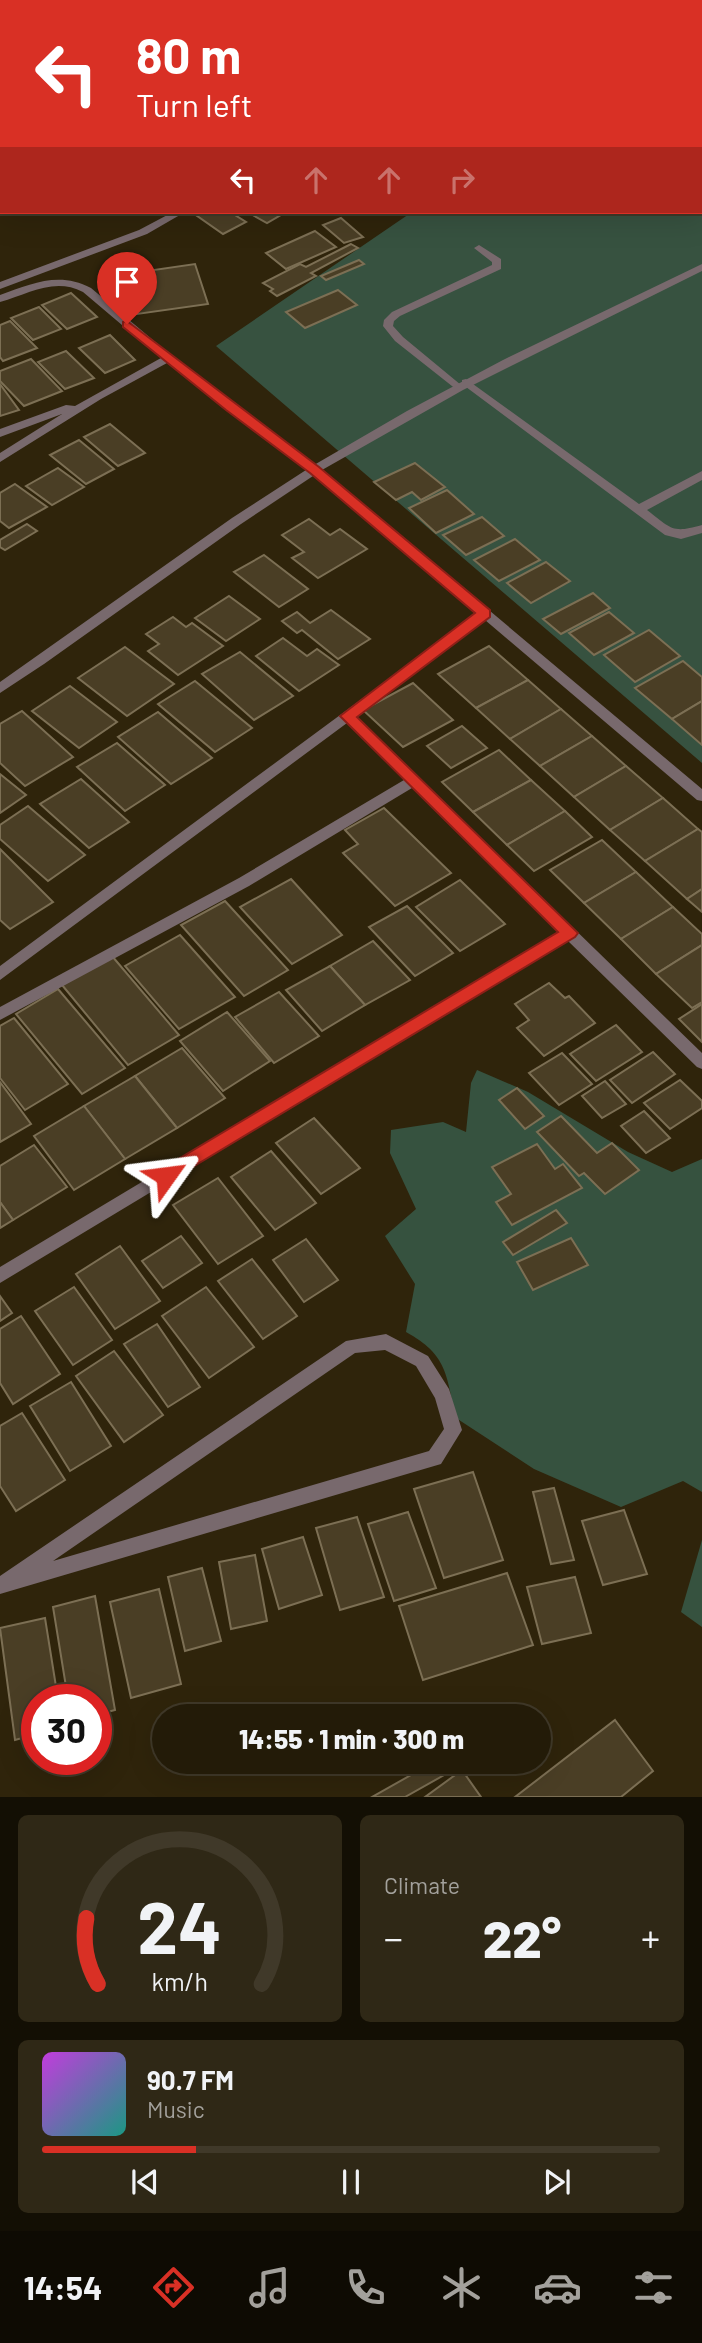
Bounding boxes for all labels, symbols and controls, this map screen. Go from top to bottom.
text: 80 m [136,25,241,84]
icon: left [21,28,112,119]
text: Turn left [136,85,253,123]
icon: left [224,161,262,199]
icon: ahead [297,161,335,199]
icon: ahead [370,161,408,199]
icon: right [443,161,481,199]
pin [97,252,157,324]
icon: arrive [108,263,146,301]
position arrow [129,1139,203,1213]
speed limit sign: 30 [21,1684,112,1775]
text: 14:55 · 1 min · 300 m [239,1723,464,1754]
text: Climate [384,1871,460,1899]
text: 24 [138,1882,222,1970]
text: 22° [483,1906,561,1968]
text: − [384,1914,403,1960]
text: + [641,1914,660,1960]
text: km/h [152,1966,208,1996]
text: 90.7 FM [147,2064,234,2095]
text: Music [147,2095,205,2123]
icon: previous [126,2163,164,2201]
icon: pause [332,2163,370,2201]
icon: next [538,2163,576,2201]
icon: directions [149,2263,198,2312]
icon: music [245,2263,294,2312]
icon: phone [341,2263,390,2312]
icon: climate [437,2263,486,2312]
icon: car [533,2263,582,2312]
icon: filters [629,2263,678,2312]
text: 14:54 [24,2268,102,2306]

